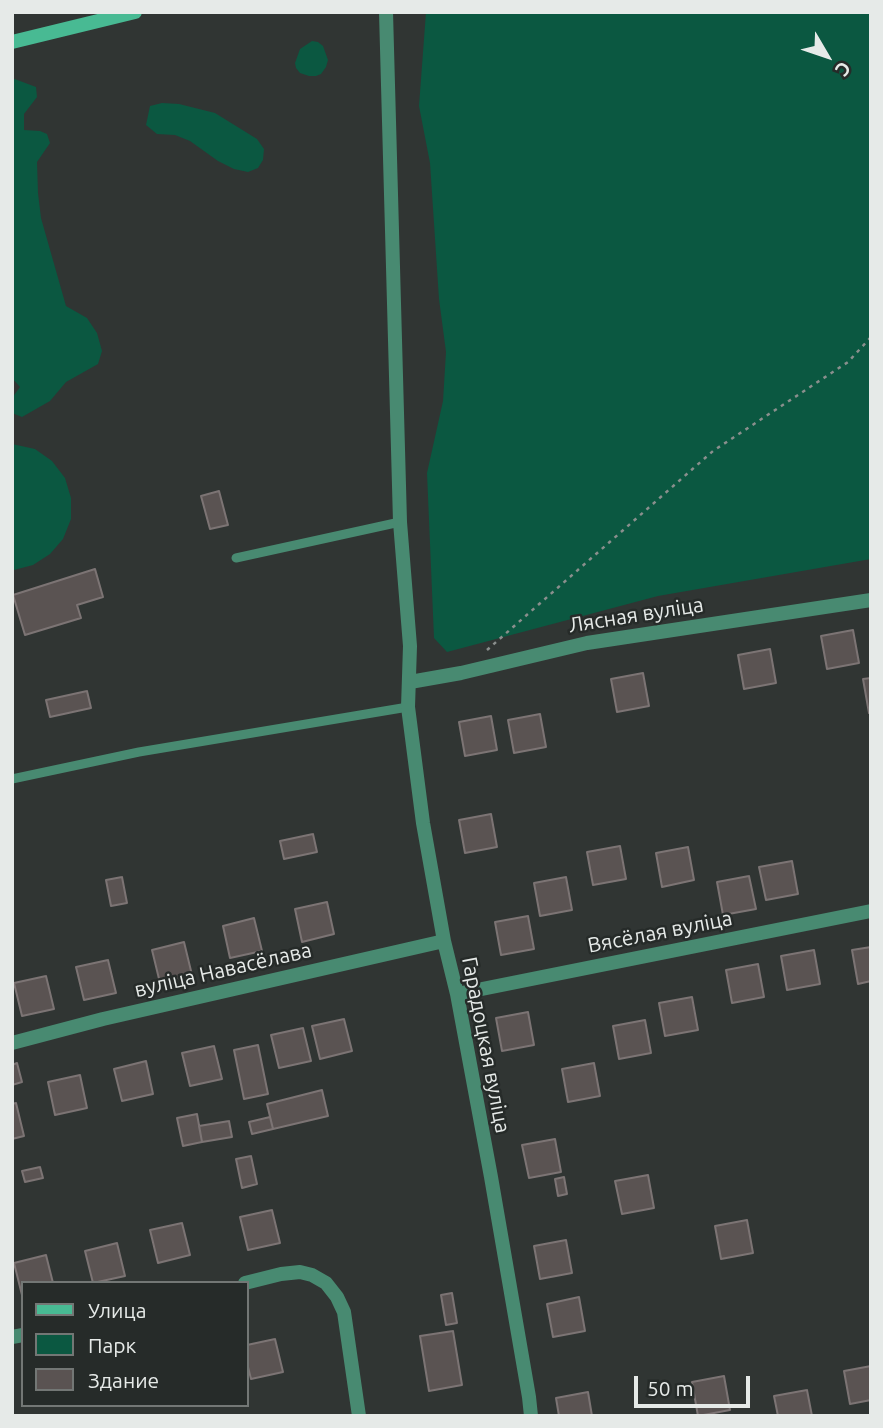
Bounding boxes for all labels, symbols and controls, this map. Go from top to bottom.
north arrow [792,21,862,91]
text: С [831,58,856,81]
street label: Лясная вуліца [567,592,705,638]
street label: Вясёлая вуліца [585,906,735,958]
street label: вуліца Навасёлава [132,937,314,1003]
street label: Гарадоцкая вуліца [457,955,515,1135]
legend [21,1281,248,1407]
text: Улица [88,1298,146,1322]
text: Парк [88,1333,136,1357]
scale bar [638,1362,754,1406]
text: Здание [88,1368,159,1392]
text: 50 m [647,1376,694,1400]

